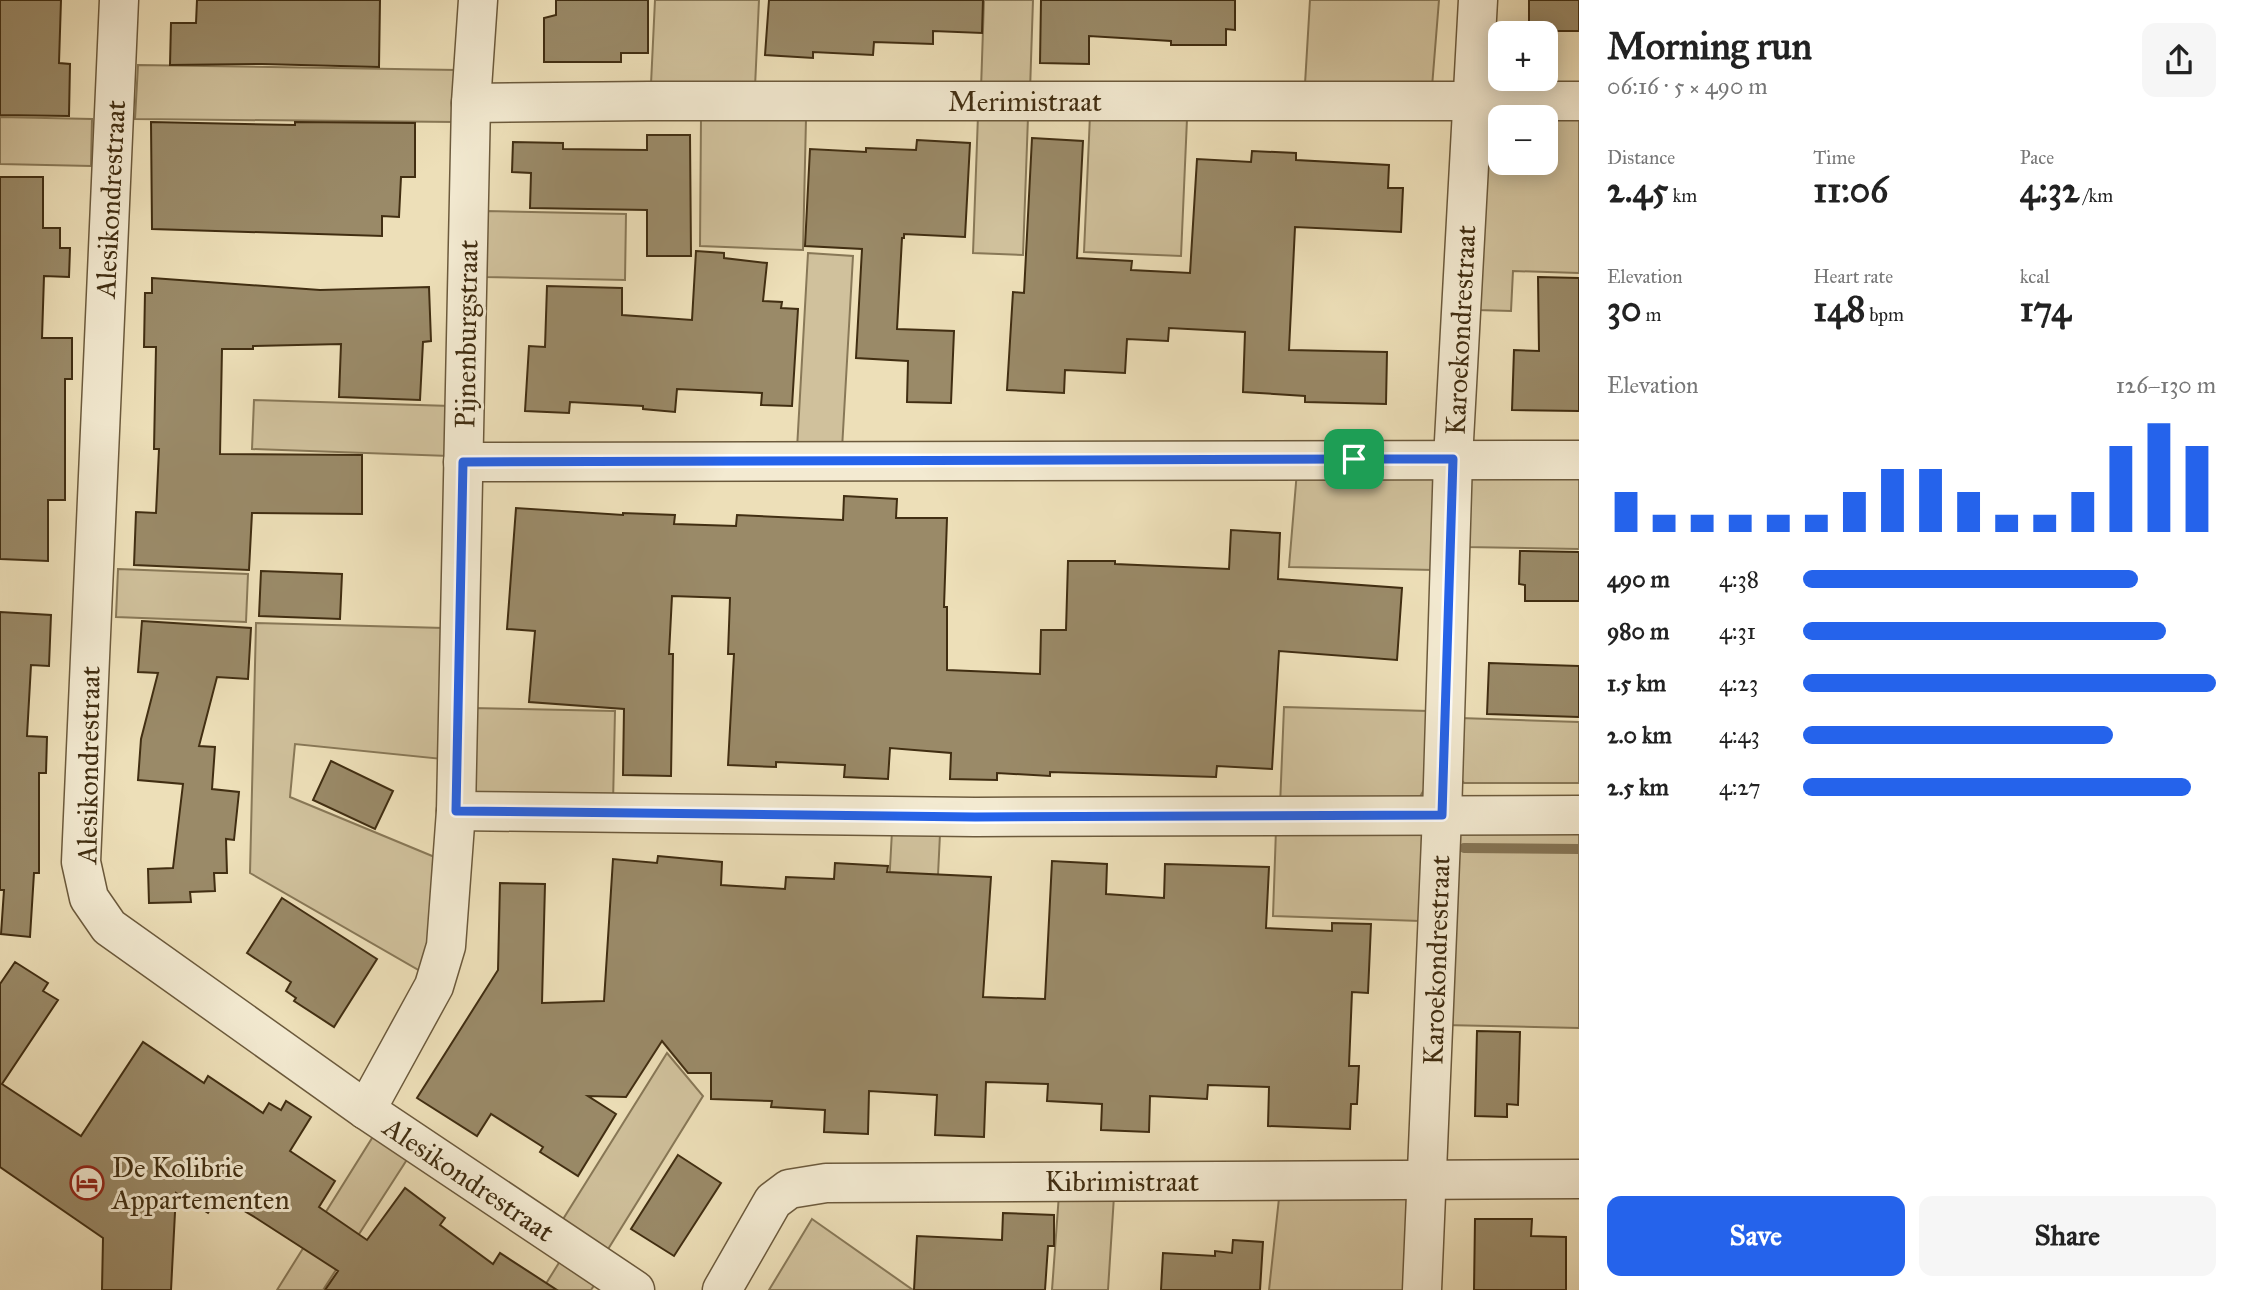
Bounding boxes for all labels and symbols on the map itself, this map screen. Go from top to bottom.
street label: Merimistraat [948,84,1102,119]
street label: Alesikondrestraat [88,99,133,300]
street label: Karoekondrestraat [1438,224,1483,436]
street label: Pijnenburgstraat [447,239,486,429]
pin [1324,429,1384,489]
street label: Alesikondrestraat [69,665,108,865]
street label: Karoekondrestraat [1415,854,1458,1066]
street label: Alesikondrestraat [376,1109,561,1249]
place label: De Kolibrie Appartementen [111,1150,290,1217]
hotel icon: De Kolibrie Appartementen [68,1164,106,1202]
street label: Kibrimistraat [1045,1164,1199,1199]

